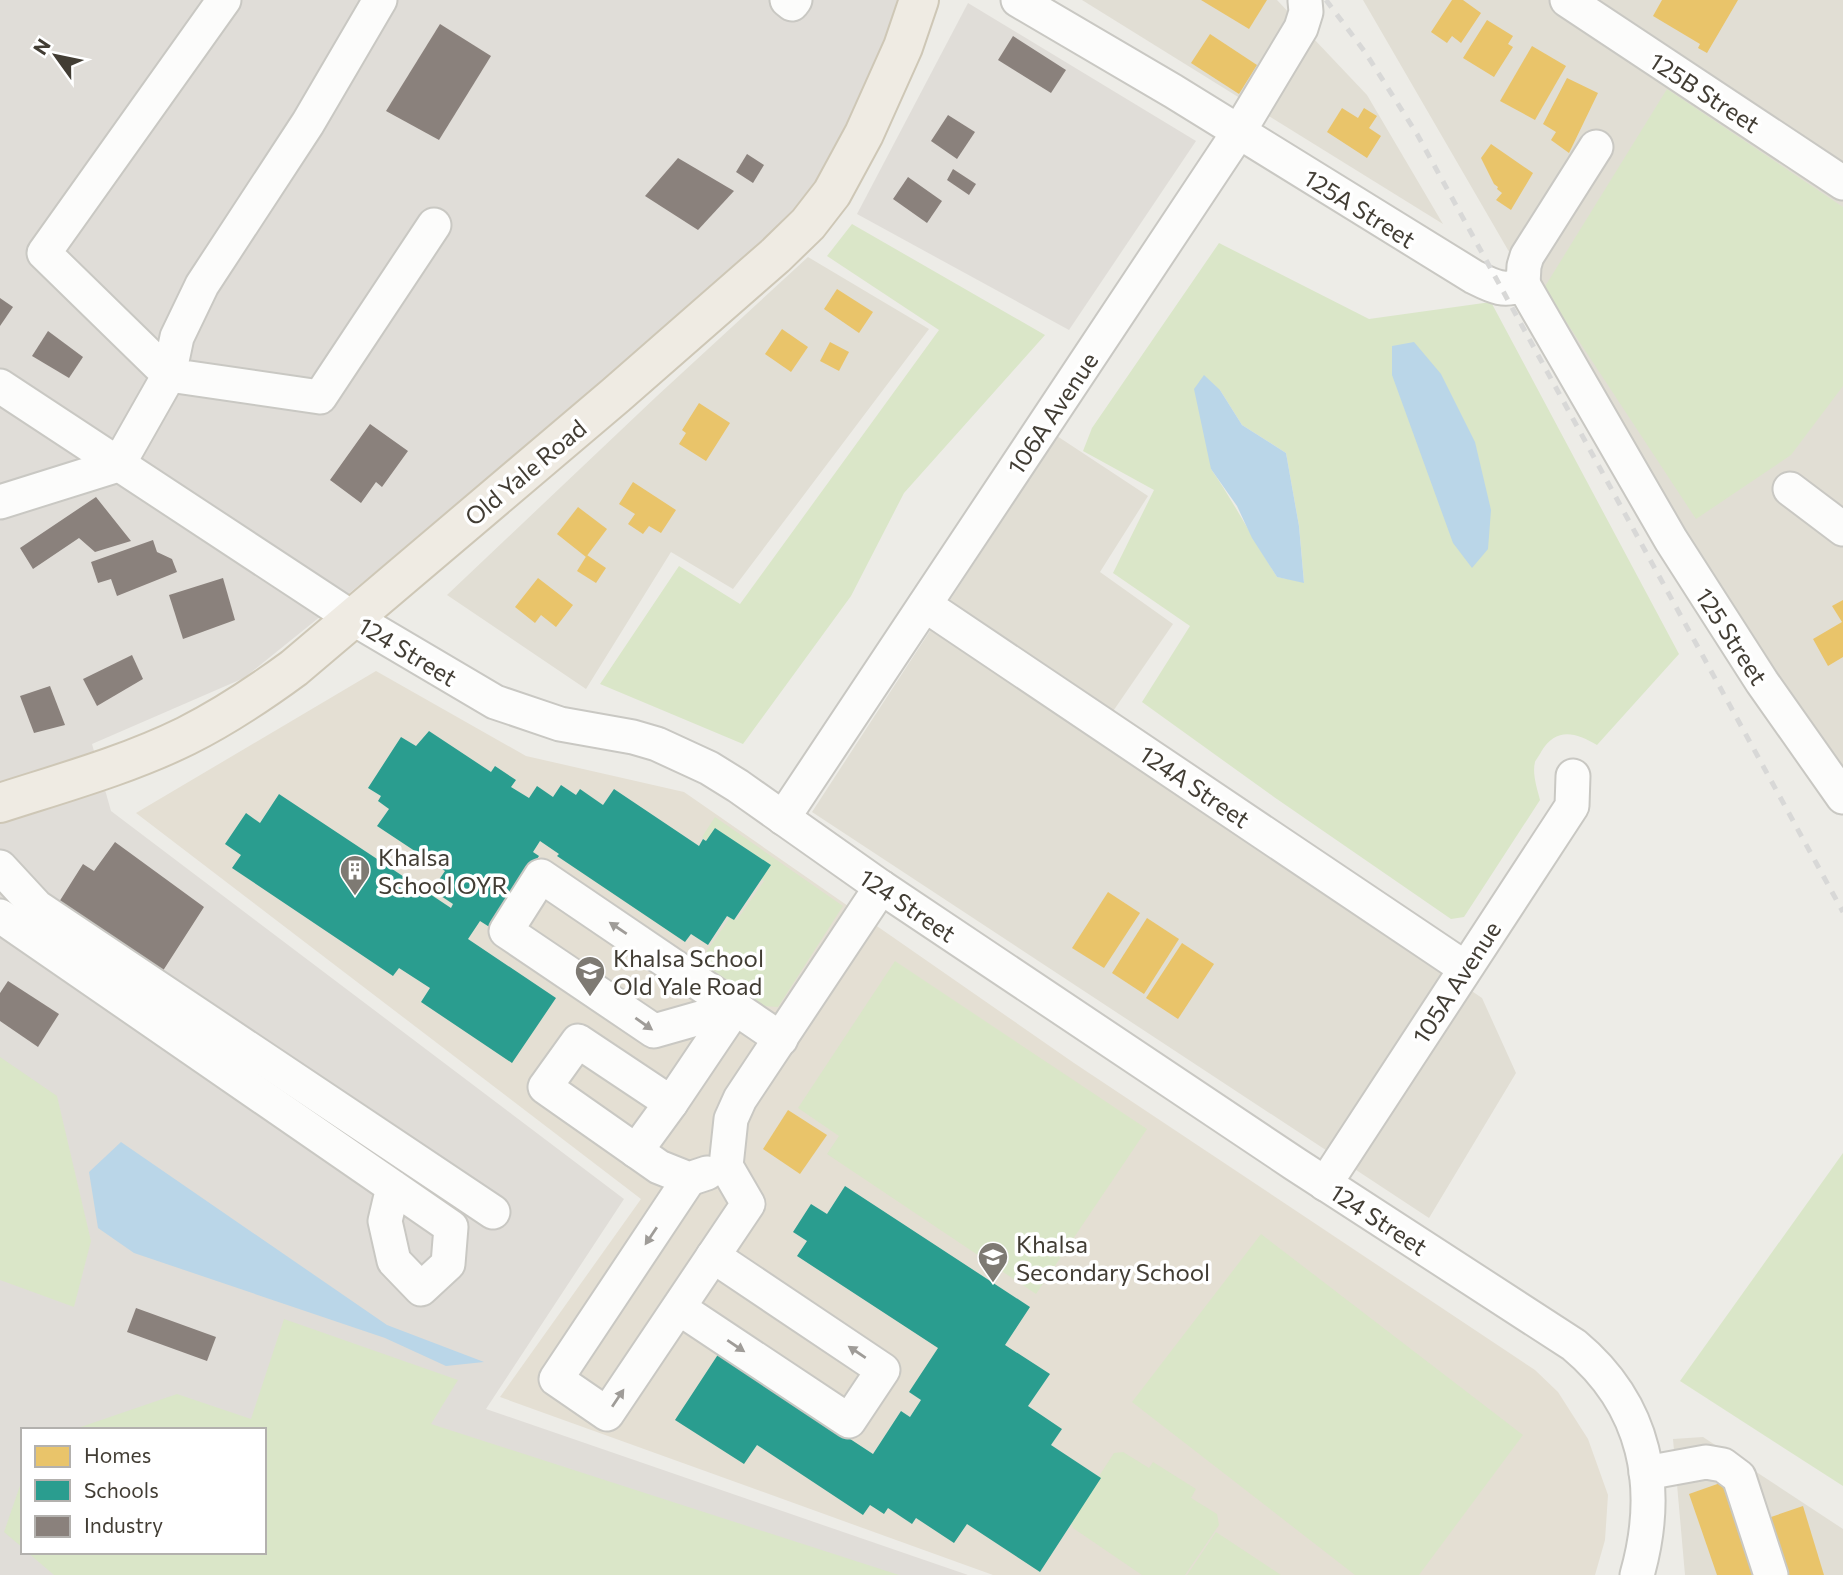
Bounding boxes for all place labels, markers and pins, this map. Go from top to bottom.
place label: Khalsa School OYR [378,842,508,899]
building icon: Khalsa School OYR [338,853,372,897]
place label: Khalsa School Old Yale Road [613,943,764,1000]
school or university icon: Khalsa School Old Yale Road [573,954,607,998]
place label: Khalsa Secondary School [1016,1229,1210,1286]
school or university icon: Khalsa Secondary School [976,1240,1010,1284]

